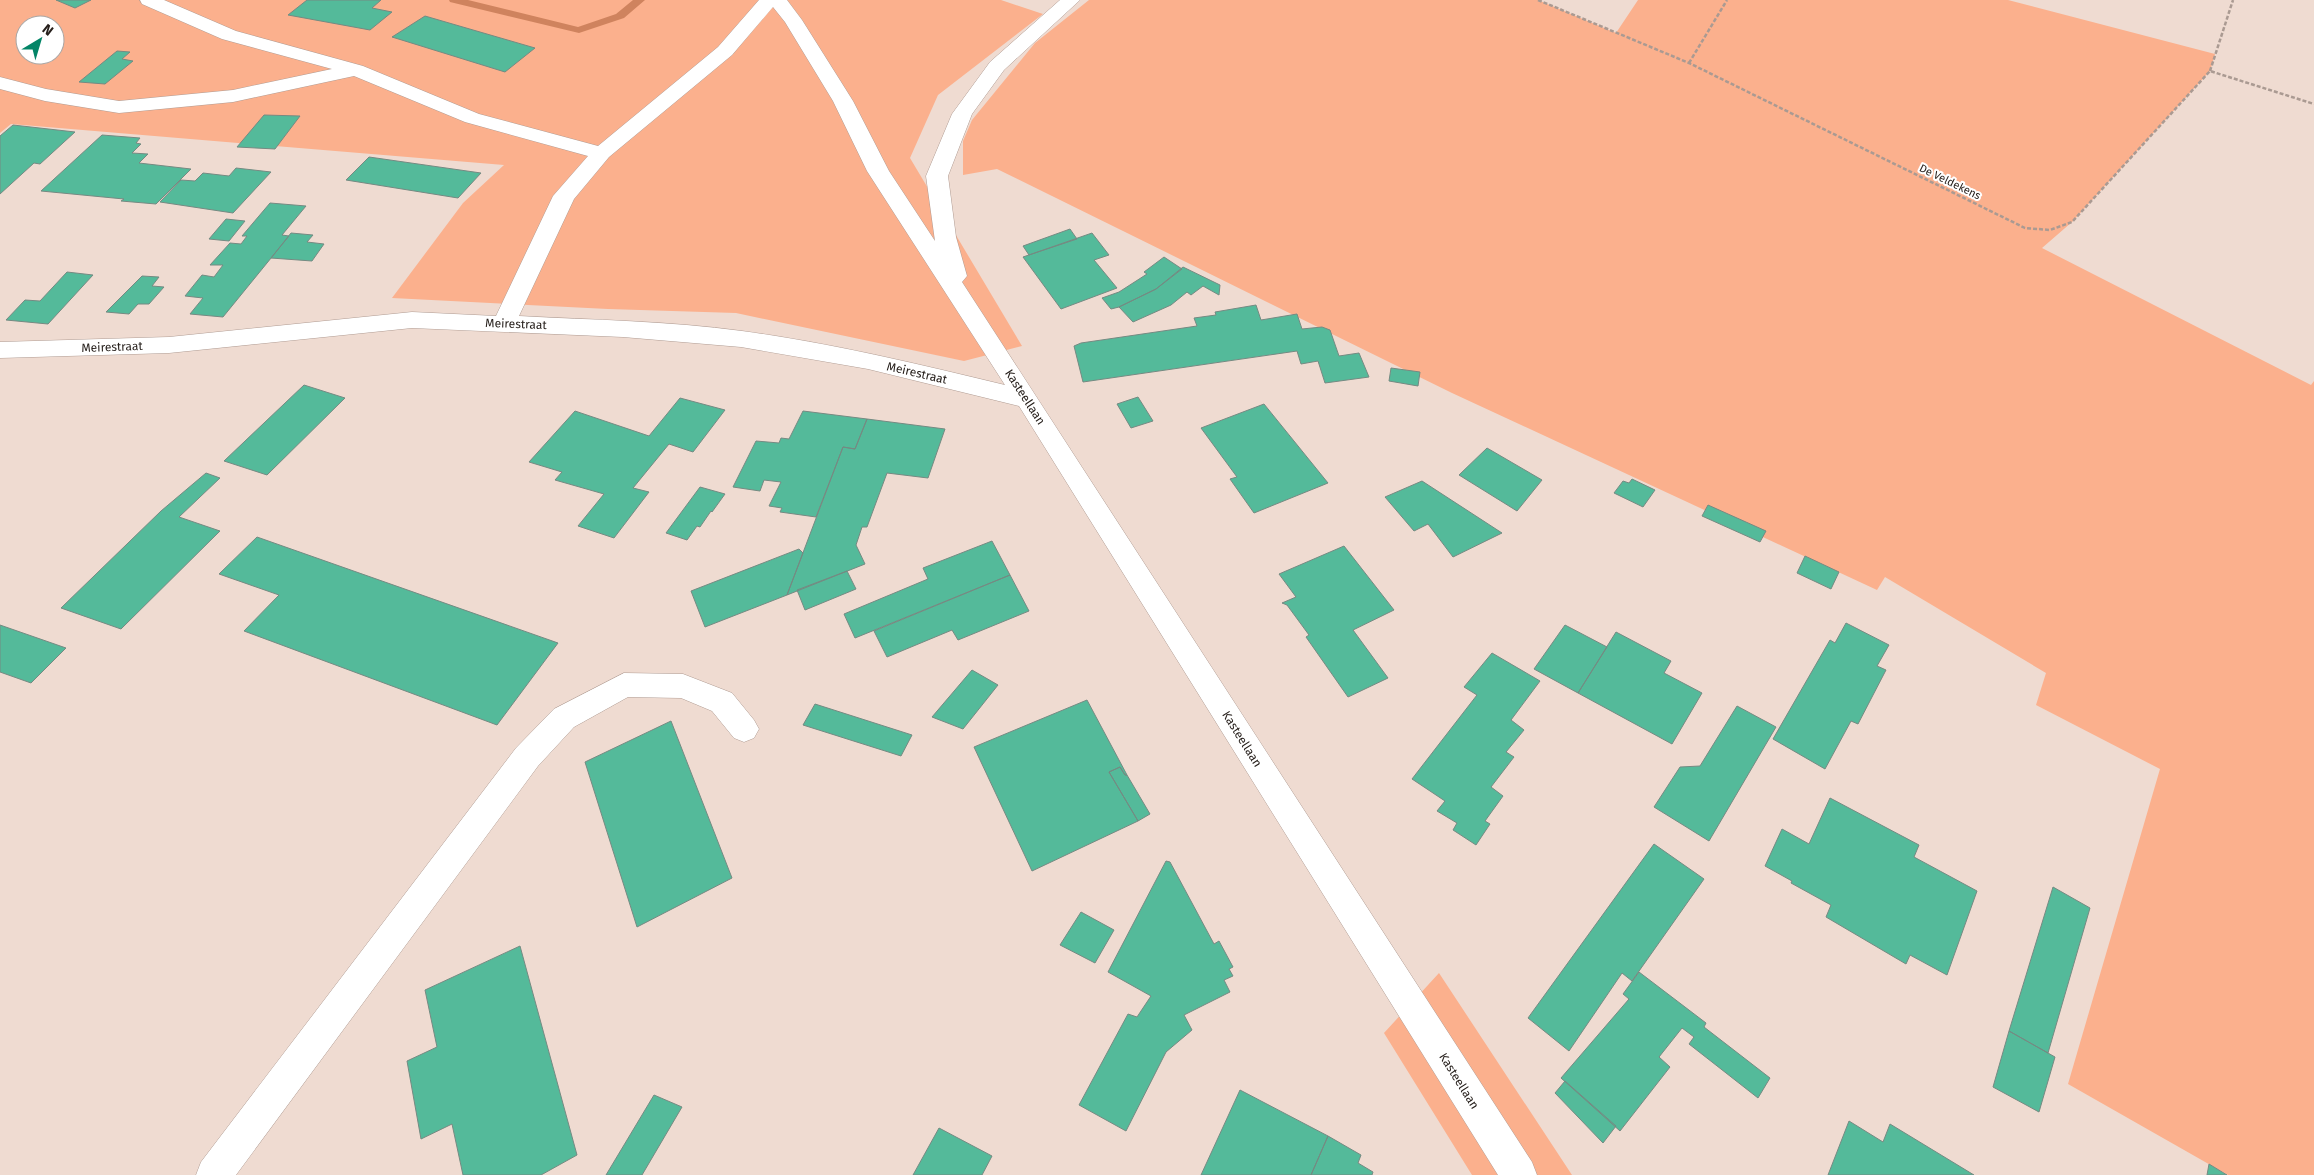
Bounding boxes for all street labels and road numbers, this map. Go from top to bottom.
street label: De Veldekens [1917,162,1983,202]
street label: Meirestraat [485,316,548,332]
street label: Meirestraat [81,339,144,355]
street label: Meirestraat [885,359,949,387]
street label: Kasteellaan [1002,367,1048,427]
street label: Kasteellaan [1219,708,1265,770]
street label: Kasteellaan [1436,1050,1482,1112]

